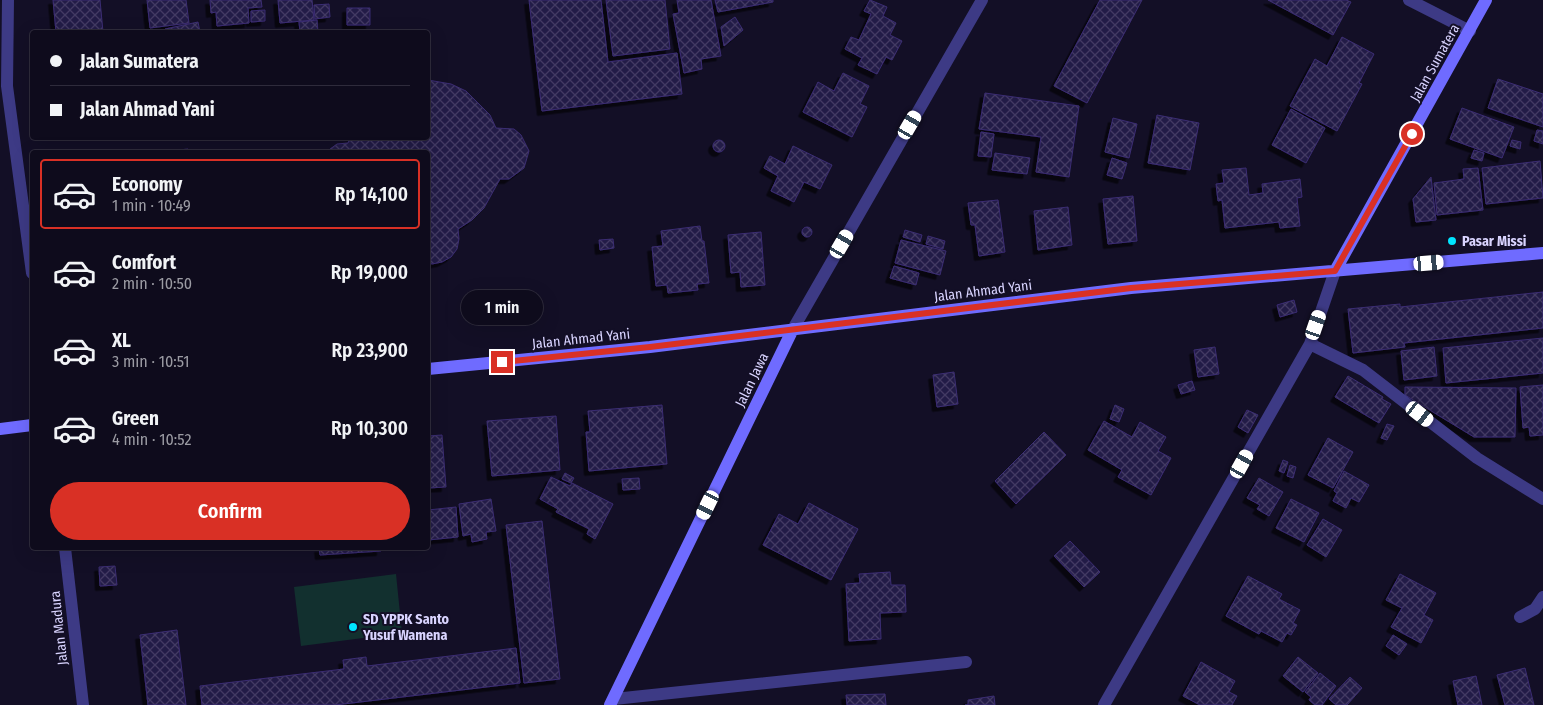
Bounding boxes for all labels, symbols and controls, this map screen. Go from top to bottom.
street label: Jalan Sumatera [1407,21,1463,105]
text: Jalan Sumatera [80,50,199,73]
text: Jalan Ahmad Yani [80,98,215,121]
car [896,108,923,142]
route start [1401,123,1423,145]
icon: car [52,172,97,217]
text: Economy [112,173,182,196]
text: Rp 14,100 [335,183,408,206]
text: 1 min · 10:49 [112,196,191,215]
car [828,227,855,261]
place label: Pasar Missi [1462,233,1527,250]
marker: Pasar Missi [1446,235,1458,247]
icon: car [52,250,97,295]
text: Comfort [112,251,176,274]
car [1413,254,1444,272]
text: Rp 19,000 [331,261,408,284]
text: 2 min · 10:50 [112,274,192,293]
street label: Jalan Ahmad Yani [933,277,1033,305]
callout: 1 min [461,290,543,324]
text: 1 min [485,298,519,317]
car [1304,308,1327,342]
street label: Jalan Ahmad Yani [531,325,631,353]
icon: car [52,328,97,373]
text: XL [112,329,131,352]
text: Rp 23,900 [331,339,408,362]
street label: Jalan Jawa [732,350,772,410]
route end [491,351,513,373]
text: 3 min · 10:51 [112,352,190,371]
car [1403,399,1436,429]
icon: car [52,406,97,451]
text: Green [112,407,159,430]
text: Rp 10,300 [331,417,408,440]
text: 4 min · 10:52 [112,430,191,449]
car [1228,447,1255,481]
button: Confirm [50,482,410,540]
car [694,488,721,522]
street label: Jalan Madura [47,590,71,666]
place label: SD YPPK Santo Yusuf Wamena [362,611,450,644]
marker: SD YPPK Santo Yusuf Wamena [347,621,359,633]

